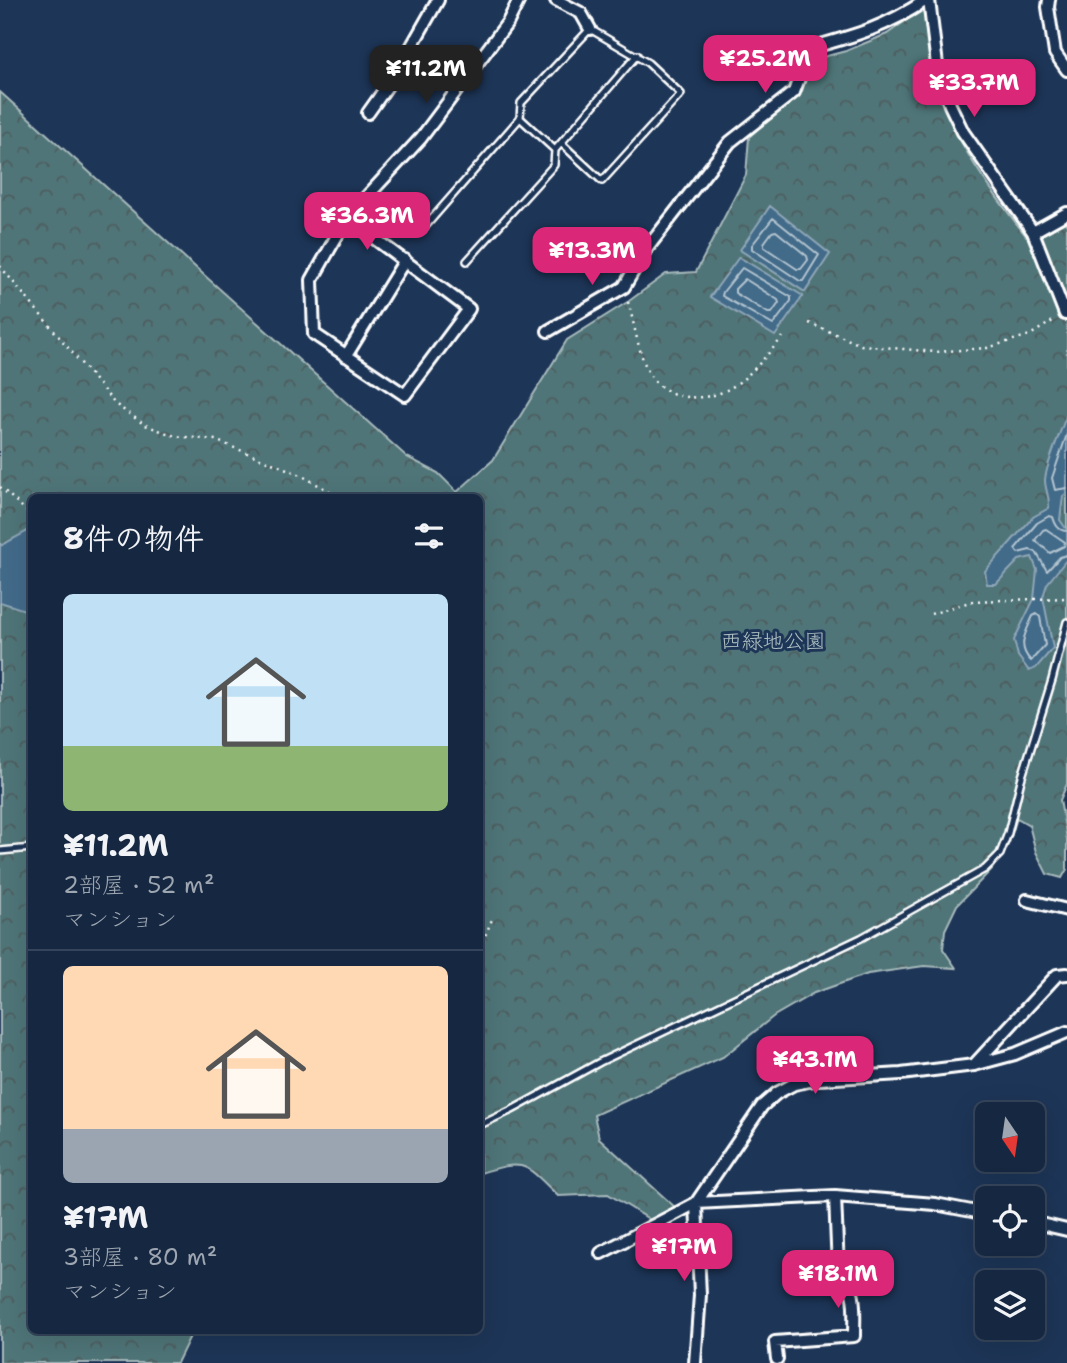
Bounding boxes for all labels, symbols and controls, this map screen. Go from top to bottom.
pin: ¥25.2M [708,36,822,95]
text: ¥25.2M [719,43,811,73]
pin: ¥11.2M [369,46,483,105]
text: ¥11.2M [386,53,466,83]
pin: ¥33.7M [917,60,1031,119]
text: ¥33.7M [929,67,1019,97]
pin: ¥36.3M [310,192,424,252]
text: ¥36.3M [320,200,414,230]
pin: ¥13.3M [535,228,649,287]
text: ¥13.3M [548,235,636,265]
icon: filters [410,517,448,555]
text: 8件の物件 [63,518,204,559]
park label: 西緑地公園 [721,627,826,655]
icon: home [193,639,319,765]
text: ¥11.2M [63,825,169,866]
text: 2部屋 · 52 m² [63,870,215,900]
text: マンション [63,904,177,934]
icon: home [193,1011,319,1137]
pin: ¥43.1M [758,1036,872,1096]
text: ¥43.1M [773,1044,858,1074]
north arrow [975,1102,1045,1172]
map controls [975,1102,1045,1340]
button: locate [975,1186,1045,1256]
text: ¥17M [63,1197,148,1238]
pin: ¥17M [643,1224,725,1283]
text: ¥17M [651,1231,717,1261]
text: 3部屋 · 80 m² [63,1242,217,1272]
pin: ¥18.1M [781,1250,895,1310]
text: ¥18.1M [798,1258,878,1288]
button: layers [975,1270,1045,1340]
text: マンション [63,1276,177,1306]

